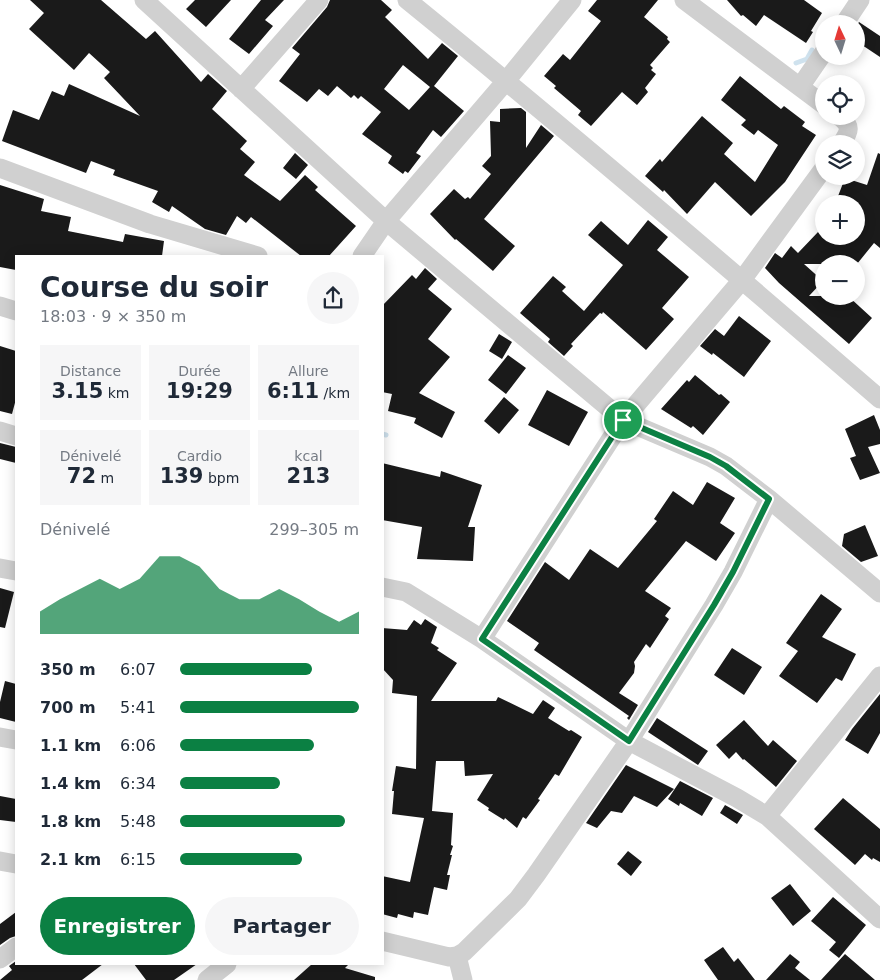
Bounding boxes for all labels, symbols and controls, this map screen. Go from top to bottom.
north arrow [815,15,865,65]
map controls [815,15,865,305]
button: locate [815,75,865,125]
button: layers [815,135,865,185]
button: + [815,195,865,245]
button: − [815,255,865,305]
text: Course du soir [40,271,268,304]
button: share [307,272,359,324]
text: 18:03 · 9 × 350 m [40,307,186,326]
text: Distance [60,363,121,379]
text: Durée [178,363,221,379]
text: Allure [288,363,329,379]
text: 3.15 [51,379,103,403]
text: 19:29 [166,379,233,403]
text: 6:11 [267,379,319,403]
text: km [103,385,130,401]
text: /km [319,385,350,401]
pin [602,399,644,441]
icon: arrive [609,406,637,434]
text: Dénivelé [60,448,121,464]
text: Cardio [177,448,222,464]
text: kcal [294,448,323,464]
text: 72 [67,464,96,488]
text: 139 [160,464,203,488]
text: 213 [287,464,330,488]
text: m [96,470,114,486]
text: bpm [203,470,239,486]
text: Dénivelé [40,520,110,539]
text: 299–305 m [269,520,359,539]
text: 350 m [40,660,96,679]
text: 6:07 [120,660,156,679]
text: 700 m [40,698,96,717]
text: 5:41 [120,698,156,717]
text: 1.1 km [40,736,101,755]
text: 6:06 [120,736,156,755]
text: 1.4 km [40,774,101,793]
text: 6:34 [120,774,156,793]
text: 1.8 km [40,812,101,831]
text: 5:48 [120,812,156,831]
text: 2.1 km [40,850,101,869]
text: 6:15 [120,850,156,869]
button: Enregistrer [40,897,195,955]
button: Partager [205,897,359,955]

